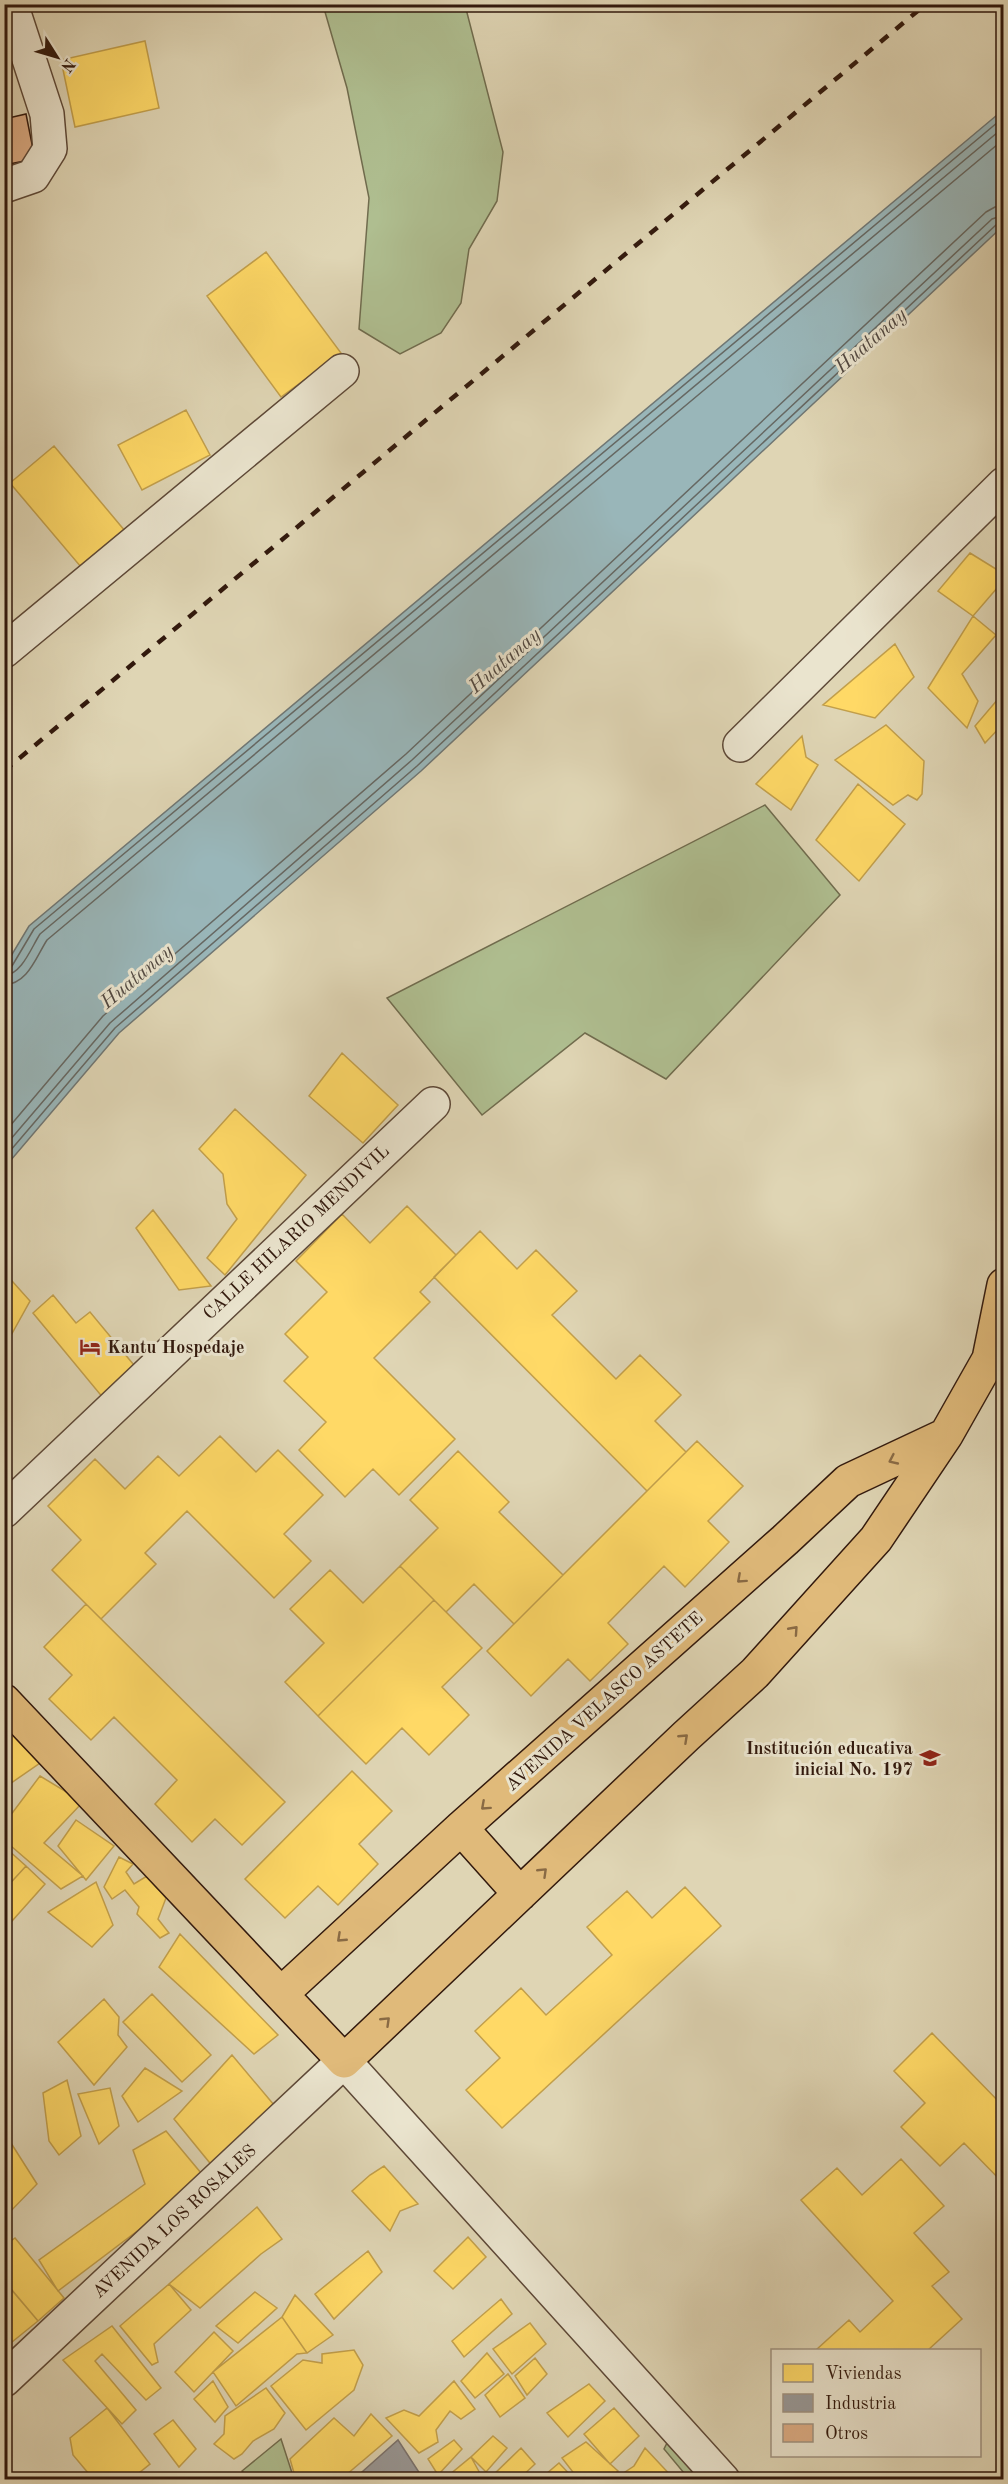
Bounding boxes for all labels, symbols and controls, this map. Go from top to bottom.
north arrow [27,27,87,87]
text: N [57,55,77,75]
water label: Huatanay [831,305,912,378]
water label: Huatanay [465,625,546,698]
water label: Huatanay [97,941,178,1014]
street label: CALLE HILARIO MENDIVIL [200,1142,393,1323]
hotel icon: Kantu Hospedaje [78,1335,102,1359]
place label: Kantu Hospedaje [107,1339,245,1357]
one-way arrow [889,1452,900,1464]
one-way arrow [737,1572,748,1583]
street label: AVENIDA VELASCO ASTETE [503,1609,707,1795]
one-way arrow [787,1626,798,1637]
one-way arrow [677,1734,688,1745]
place label: Institución educativa inicial No. 197 [746,1740,913,1779]
school or university icon: Institución educativa inicial No. 197 [918,1746,942,1770]
one-way arrow [481,1799,492,1810]
one-way arrow [536,1869,547,1880]
one-way arrow [338,1931,348,1942]
one-way arrow [380,2017,390,2028]
street label: AVENIDA LOS ROSALES [89,2141,260,2302]
legend [771,2349,981,2457]
text: Viviendas [825,2365,902,2383]
text: Industria [825,2395,896,2413]
text: Otros [825,2425,868,2443]

